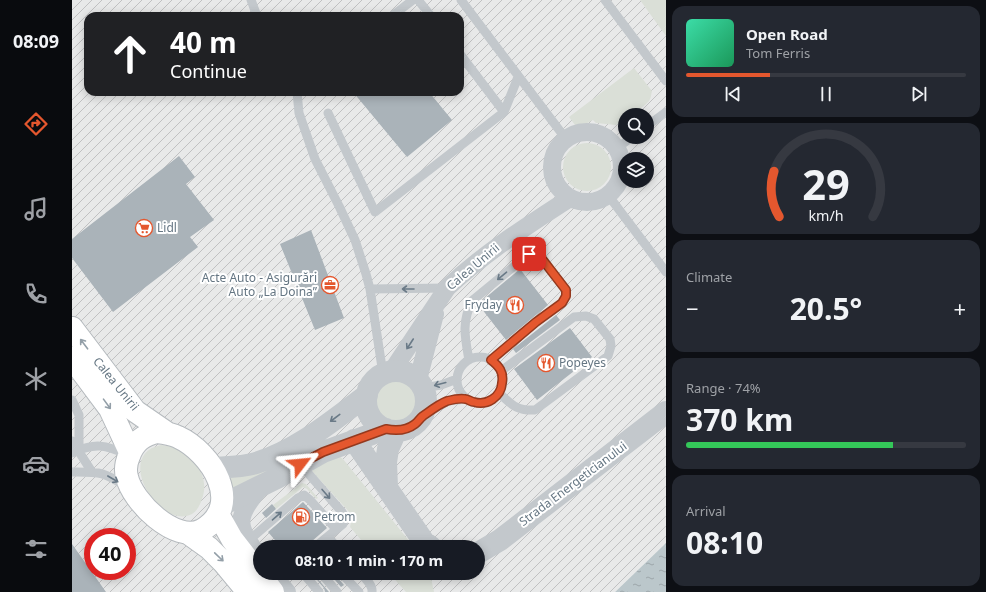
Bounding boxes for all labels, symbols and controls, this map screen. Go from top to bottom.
text: 40 m [170,23,237,61]
text: Open Road [746,24,828,44]
icon: ahead [104,28,156,80]
text: 08:09 [13,29,59,53]
text: Tom Ferris [746,44,810,62]
text: Continue [170,59,247,83]
icon: previous [722,83,744,105]
icon: pause [815,83,837,105]
icon: next [908,83,930,105]
map controls [618,108,654,188]
button: search [618,108,654,144]
icon: directions [22,110,50,138]
button: layers [618,152,654,188]
text: 29 [802,156,850,212]
icon: music [22,195,50,223]
text: km/h [808,205,844,224]
supermarket icon: Lidl [134,218,154,238]
place label: Lidl [157,219,177,236]
pin [512,237,546,271]
street label: Calea Unirii [443,239,503,294]
icon: arrive [518,243,540,265]
text: Climate [686,268,732,286]
place label: Acte Auto - Asigurări Auto „La Doina” [202,269,318,300]
one-way arrow [497,271,508,280]
office icon: Acte Auto - Asigurări Auto „La Doina” [320,275,340,295]
icon: phone [22,280,50,308]
one-way arrow [402,285,415,293]
text: 20.5° [790,288,862,329]
text: − [686,293,699,323]
text: + [953,293,966,323]
restaurant icon: Fryday [505,295,525,315]
place label: Fryday [464,296,503,313]
one-way arrow [406,338,414,349]
one-way arrow [80,339,88,350]
street label: Calea Unirii [89,353,143,414]
restaurant icon: Popeyes [536,353,556,373]
place label: Popeyes [559,354,606,371]
icon: climate [22,365,50,393]
text: Range · 74% [686,379,761,397]
one-way arrow [434,381,447,389]
one-way arrow [102,399,111,410]
text: 370 km [686,399,793,440]
one-way arrow [330,414,341,423]
street label: Strada Energeticianului [515,437,630,530]
position arrow [279,443,321,485]
icon: car [22,450,50,478]
one-way arrow [107,475,119,483]
one-way arrow [321,489,331,499]
text: Arrival [686,502,726,520]
fuel station icon: Petrom [291,507,311,527]
place label: Petrom [314,508,356,525]
one-way arrow [272,511,283,520]
text: 08:10 [686,522,763,563]
speed limit sign: 40 [84,528,136,580]
icon: filters [22,535,50,563]
text: 08:10 · 1 min · 170 m [295,550,443,570]
one-way arrow [214,552,224,562]

